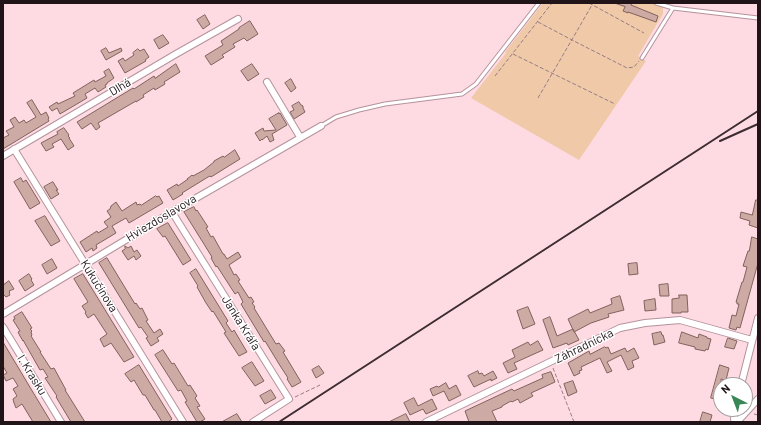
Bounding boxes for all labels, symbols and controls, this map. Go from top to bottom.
street label: Dlhá [107,75,133,99]
street label: Hviezdoslavova [123,191,199,245]
street label: Kukučínova [77,257,121,315]
street label: Janka Kráľa [219,293,263,353]
street label: Záhradnícka [552,326,616,366]
street label: I. Krasku [14,352,50,398]
north arrow [713,377,753,417]
text: N [718,381,732,396]

